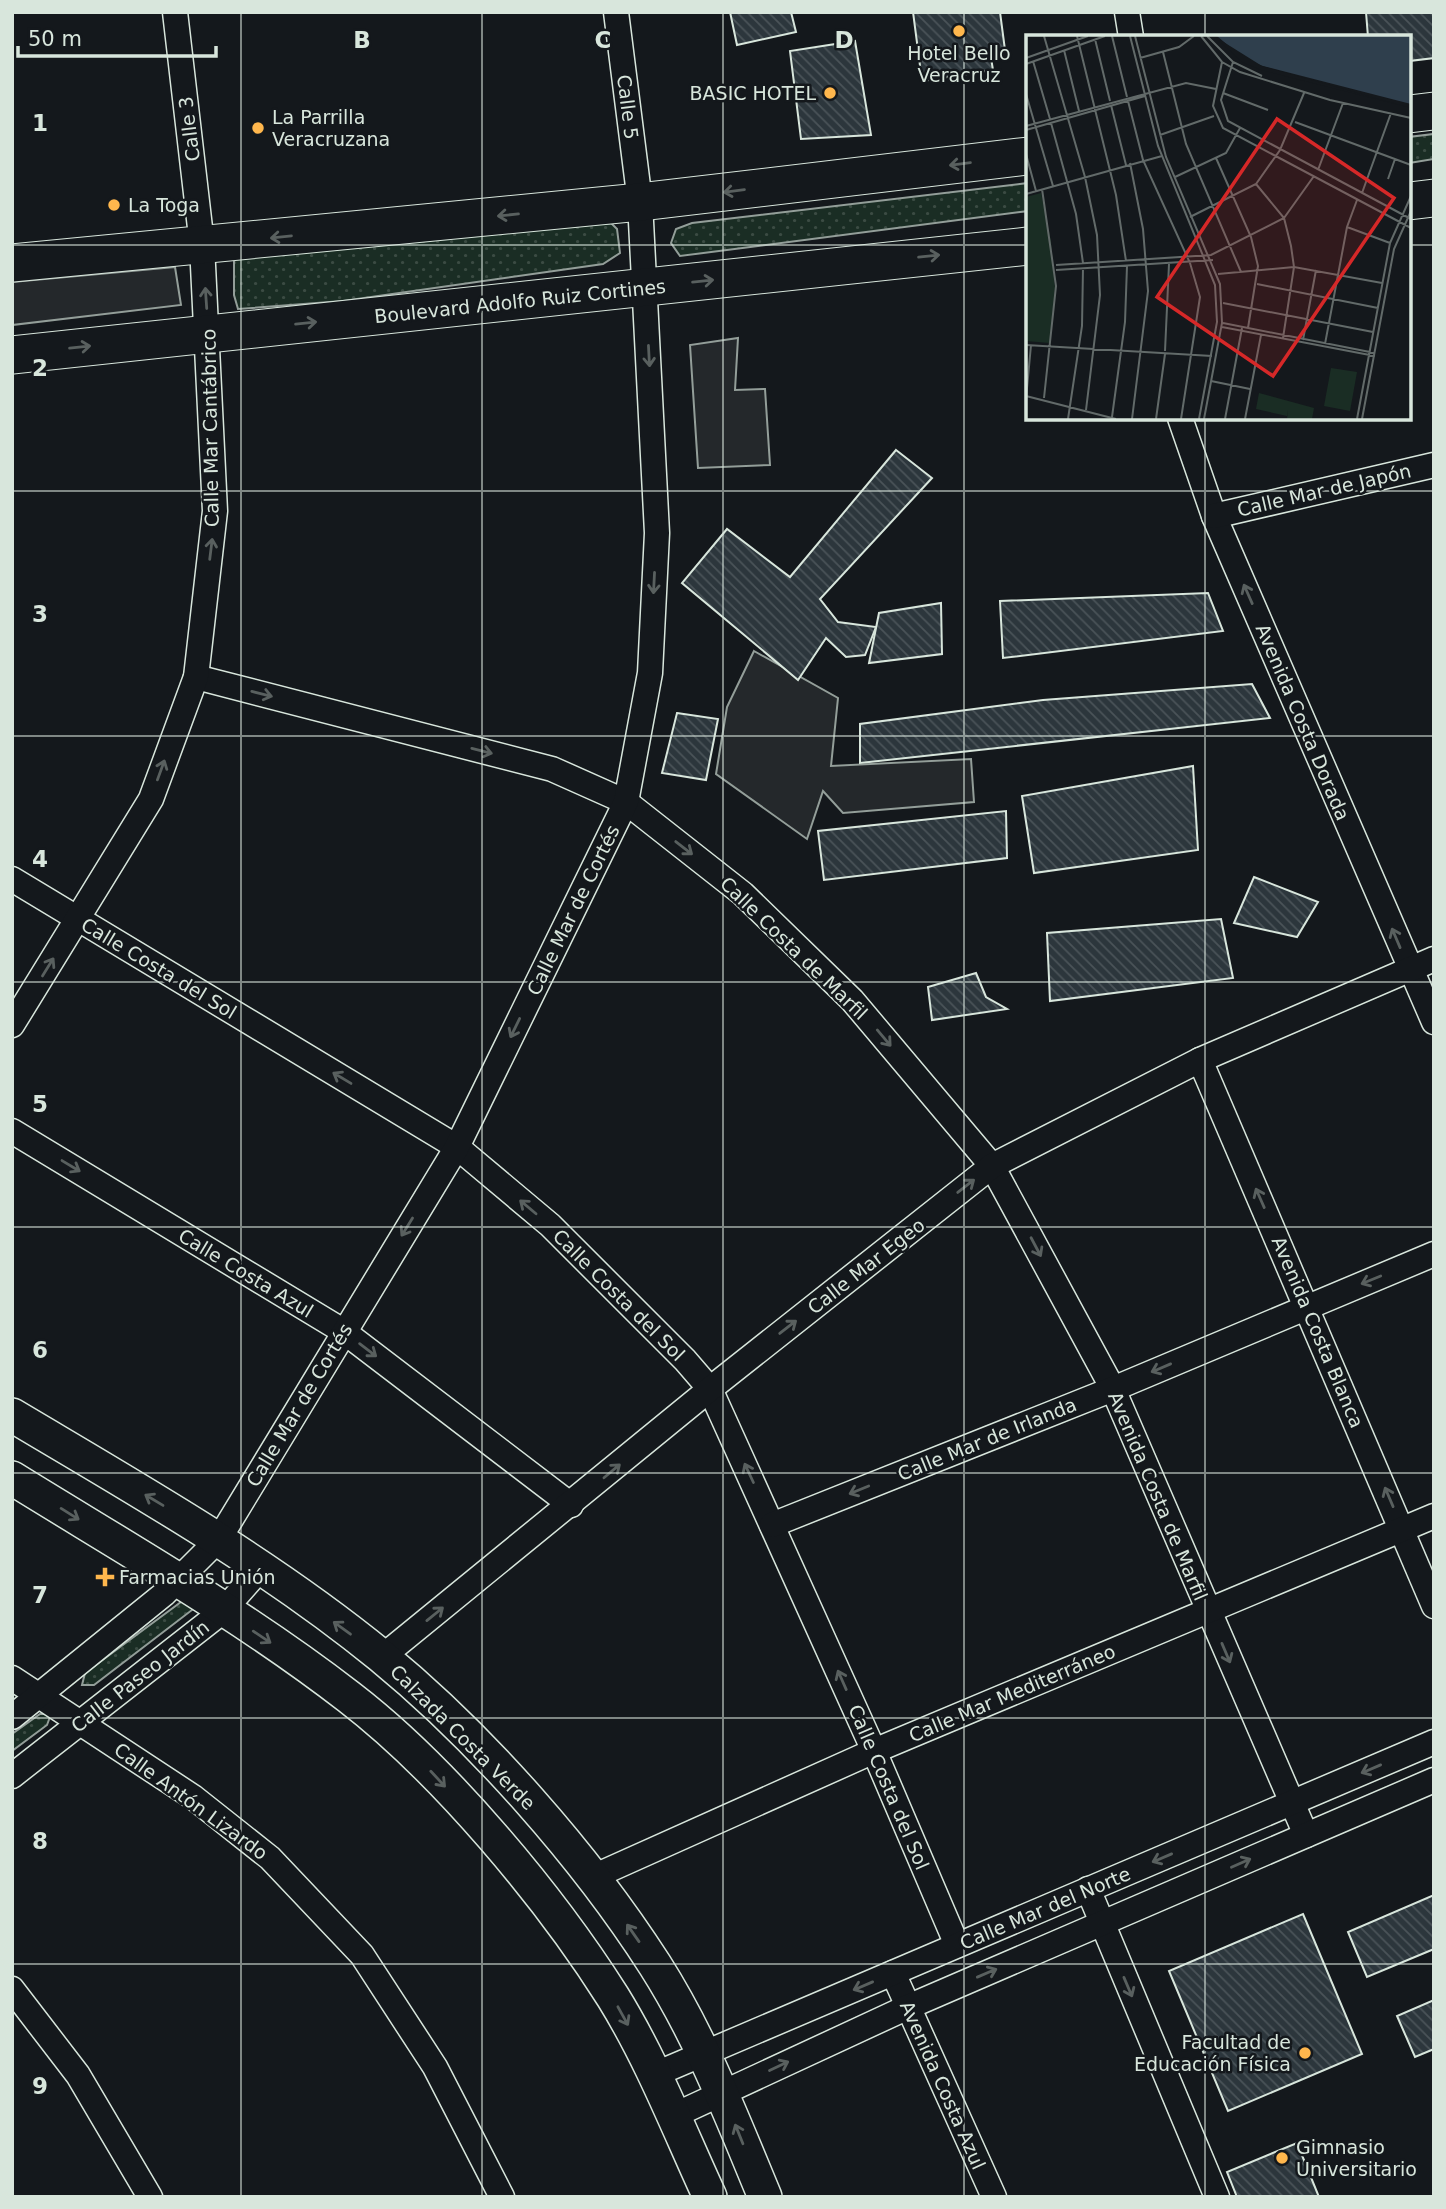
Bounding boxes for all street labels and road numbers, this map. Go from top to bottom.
street label: Calle 5 [613,73,643,141]
street label: Calle 3 [174,95,204,163]
street label: Boulevard Adolfo Ruiz Cortines [373,275,667,327]
street label: Calle Mar Cantábrico [197,329,223,527]
street label: Calle Mar de Japón [1235,459,1413,521]
street label: Avenida Costa Dorada [1252,620,1354,824]
street label: Calle Mar de Cortés [522,821,624,999]
street label: Calle Costa de Marfil [716,872,872,1024]
street label: Calle Costa del Sol [77,913,241,1023]
street label: Calle Mar Egeo [803,1213,929,1319]
street label: Calle Costa Azul [175,1224,317,1322]
street label: Calle Costa del Sol [549,1225,689,1365]
street label: Avenida Costa Blanca [1268,1233,1368,1431]
street label: Calle Mar de Cortés [242,1319,356,1491]
street label: Avenida Costa de Marfil [1104,1388,1212,1604]
street label: Calle Mar de Irlanda [894,1393,1080,1485]
street label: Calle Paseo Jardín [67,1615,213,1737]
street label: Calle Mar Mediterráneo [906,1640,1118,1746]
street label: Calzada Costa Verde [386,1660,540,1814]
street label: Calle Costa del Sol [844,1701,934,1873]
street label: Calle Antón Lizardo [110,1738,272,1864]
street label: Calle Mar del Norte [956,1862,1134,1954]
street label: Avenida Costa Azul [896,1997,990,2173]

